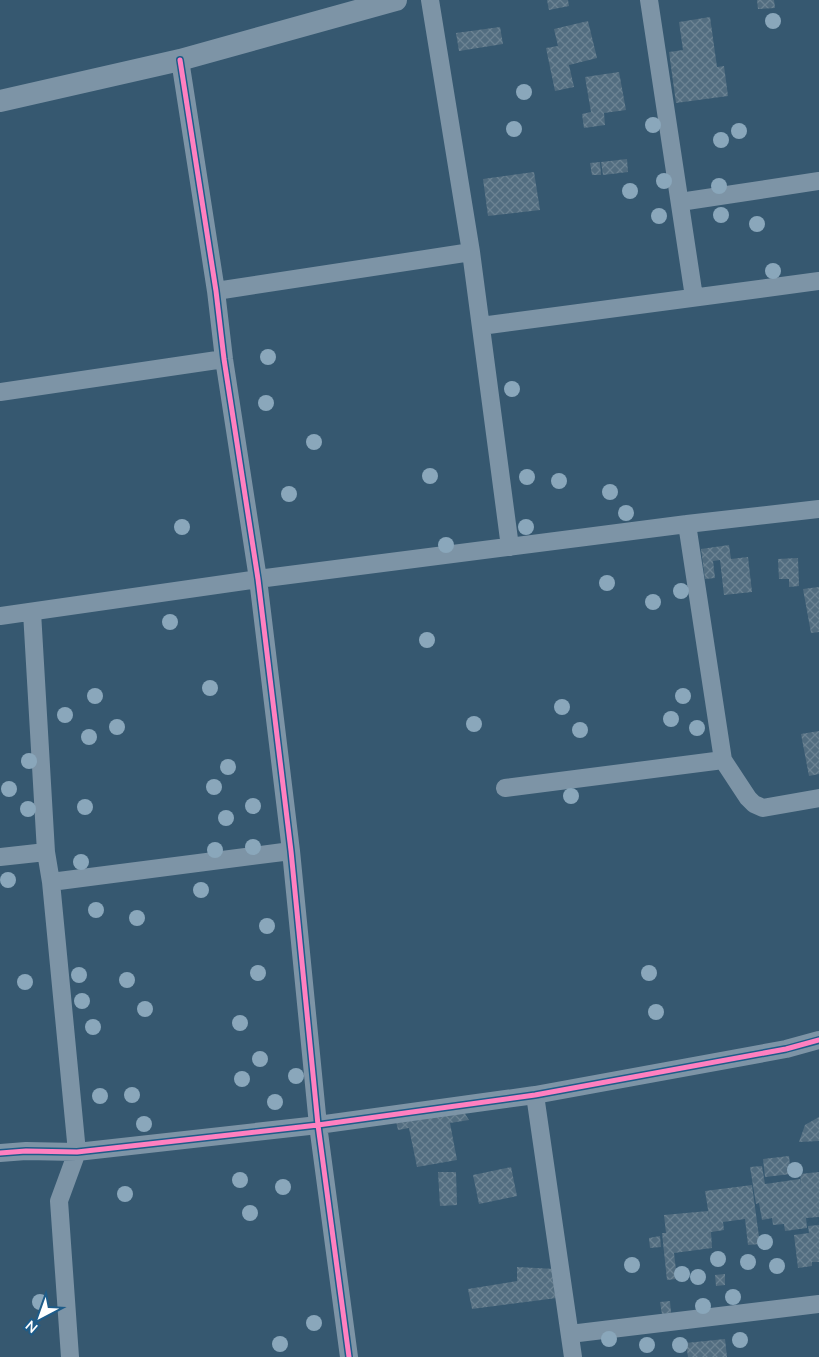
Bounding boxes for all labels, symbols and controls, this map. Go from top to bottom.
north arrow [15,1292,65,1342]
text: N [22,1316,42,1337]

